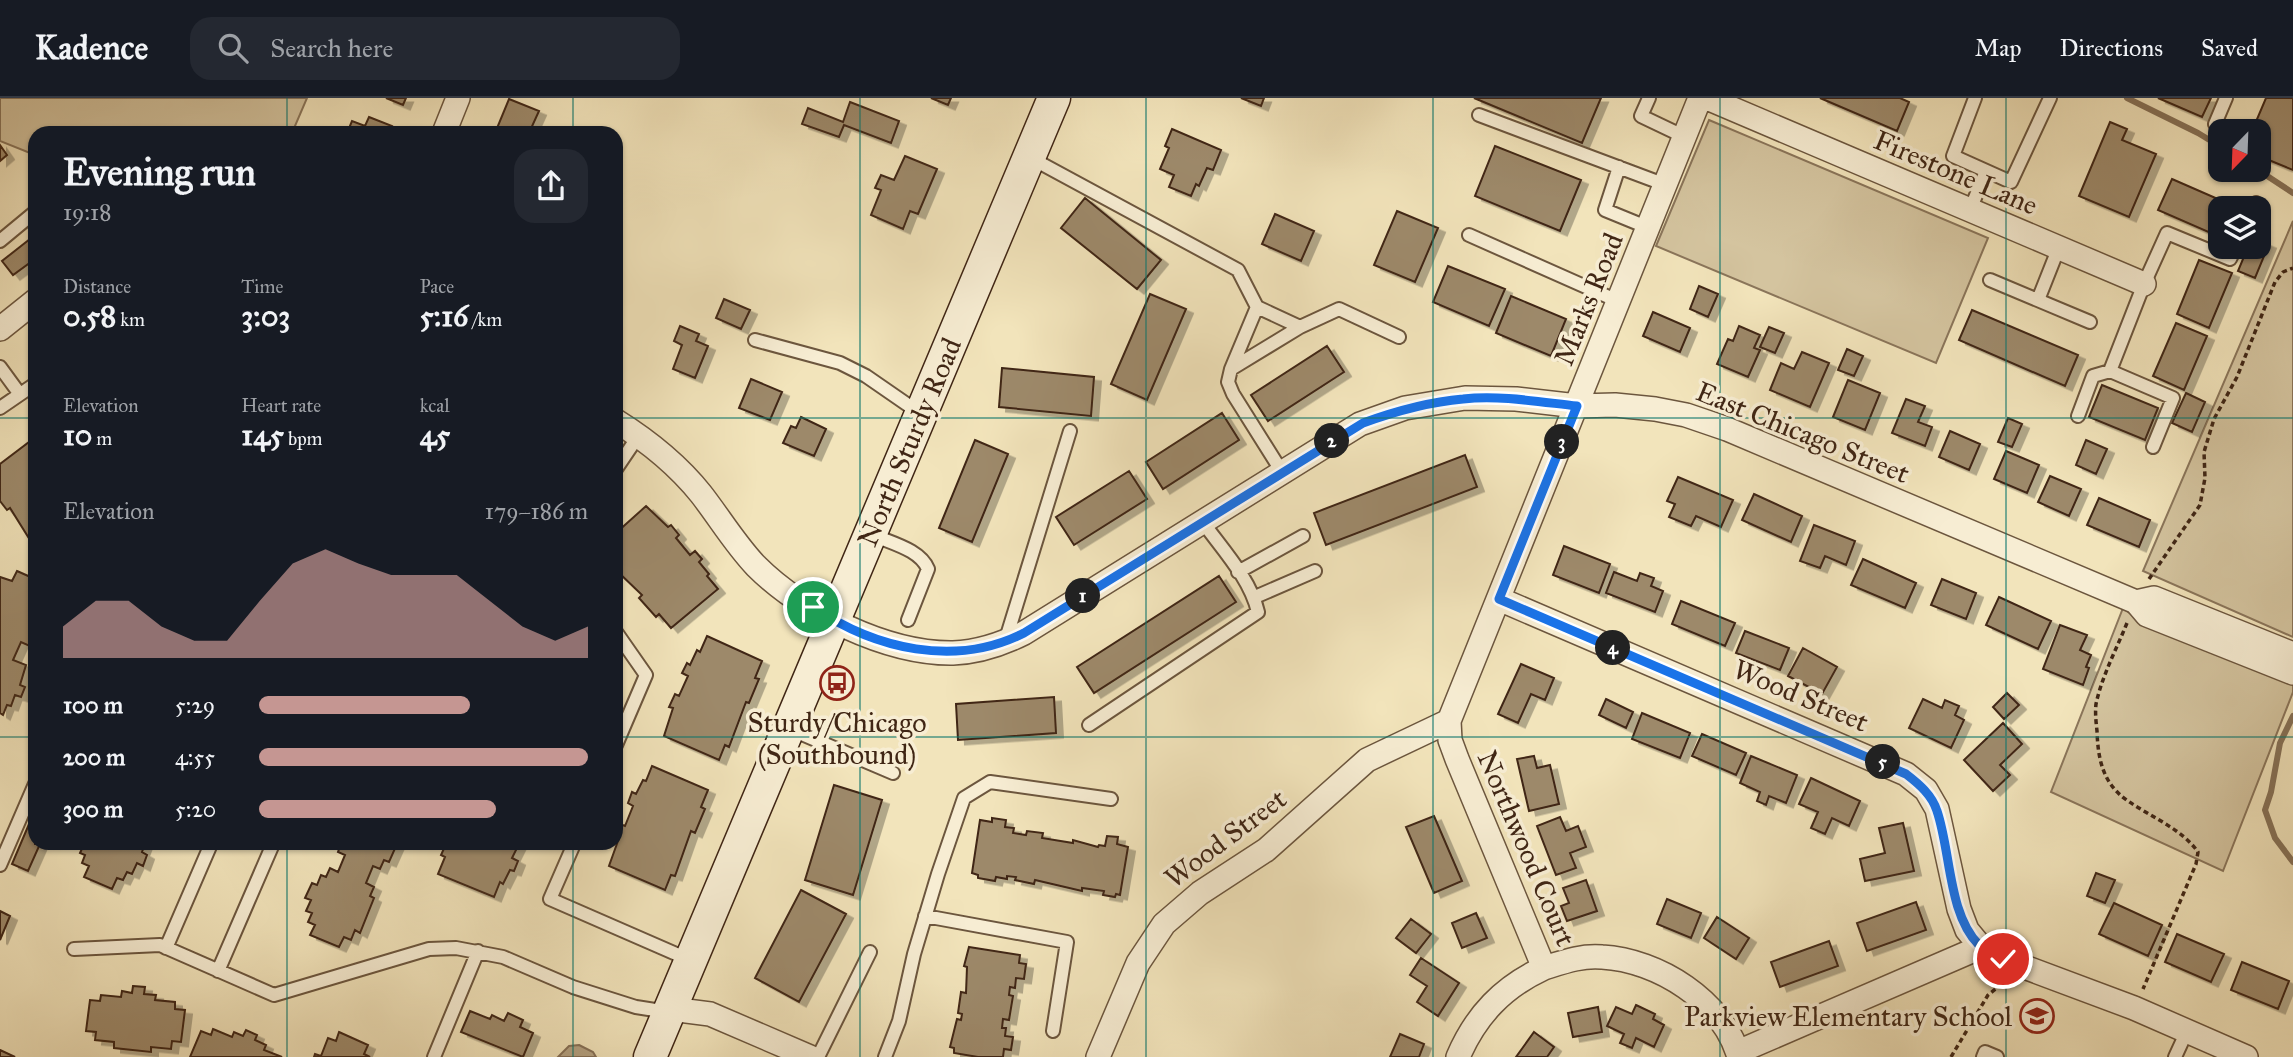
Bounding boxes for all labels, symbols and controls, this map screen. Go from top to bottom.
search box [190,17,680,80]
text: Kadence [35,28,148,68]
icon: search [214,29,252,67]
text: Search here [270,32,393,64]
text: Map [1975,33,2022,63]
text: Directions [2060,33,2163,63]
text: Saved [2201,33,2258,63]
north arrow [2208,119,2272,182]
map controls [2208,119,2271,259]
street label: Firestone Lane [1869,122,2043,223]
text: Evening run [63,149,256,195]
button: share [514,149,588,223]
button: layers [2208,196,2271,259]
text: 19:18 [63,198,111,226]
street label: Marks Road [1546,228,1631,371]
text: Distance [63,275,131,298]
text: Time [241,275,283,298]
text: Pace [420,275,454,298]
text: 0.58 [63,298,116,334]
text: 3:03 [241,298,290,334]
text: 5:16 [420,298,468,334]
text: km [116,308,145,331]
text: /km [468,308,502,331]
street label: North Sturdy Road [850,333,969,552]
street label: East Chicago Street [1691,374,1915,491]
text: Elevation [63,394,138,417]
text: Heart rate [241,394,321,417]
text: kcal [420,394,450,417]
text: 10 [63,417,92,453]
text: 145 [241,417,284,453]
text: 45 [420,417,450,453]
pin: 2 [1314,424,1350,458]
pin: 3 [1544,424,1580,460]
text: m [92,427,112,450]
text: bpm [284,427,323,450]
text: 2 [1327,429,1336,452]
text: 3 [1558,430,1565,453]
text: Elevation [63,497,154,525]
text: 179–186 m [485,497,588,525]
pin [783,577,843,637]
pin: 1 [1066,578,1100,614]
text: 1 [1079,584,1086,607]
icon: arrive [794,588,832,626]
pin: 4 [1596,630,1630,666]
text: 4 [1607,636,1618,659]
street label: Wood Street [1728,651,1874,740]
bus stop icon: Sturdy/Chicago (Southbound) [818,664,856,702]
text: 100 m [63,691,123,719]
text: 5:29 [175,691,215,719]
place label: Sturdy/Chicago (Southbound) [747,705,927,772]
text: 200 m [63,743,125,771]
text: 4:55 [175,743,215,771]
pin: 5 [1866,744,1900,780]
street label: Northwood Court [1470,745,1583,951]
text: 5 [1878,750,1887,773]
street label: Wood Street [1157,781,1293,896]
text: 300 m [63,795,123,823]
text: 5:20 [175,795,216,823]
pin [1973,929,2033,989]
icon: check [1984,940,2022,978]
school or university icon: Parkview Elementary School [2018,997,2056,1035]
place label: Parkview Elementary School [1684,999,2012,1034]

